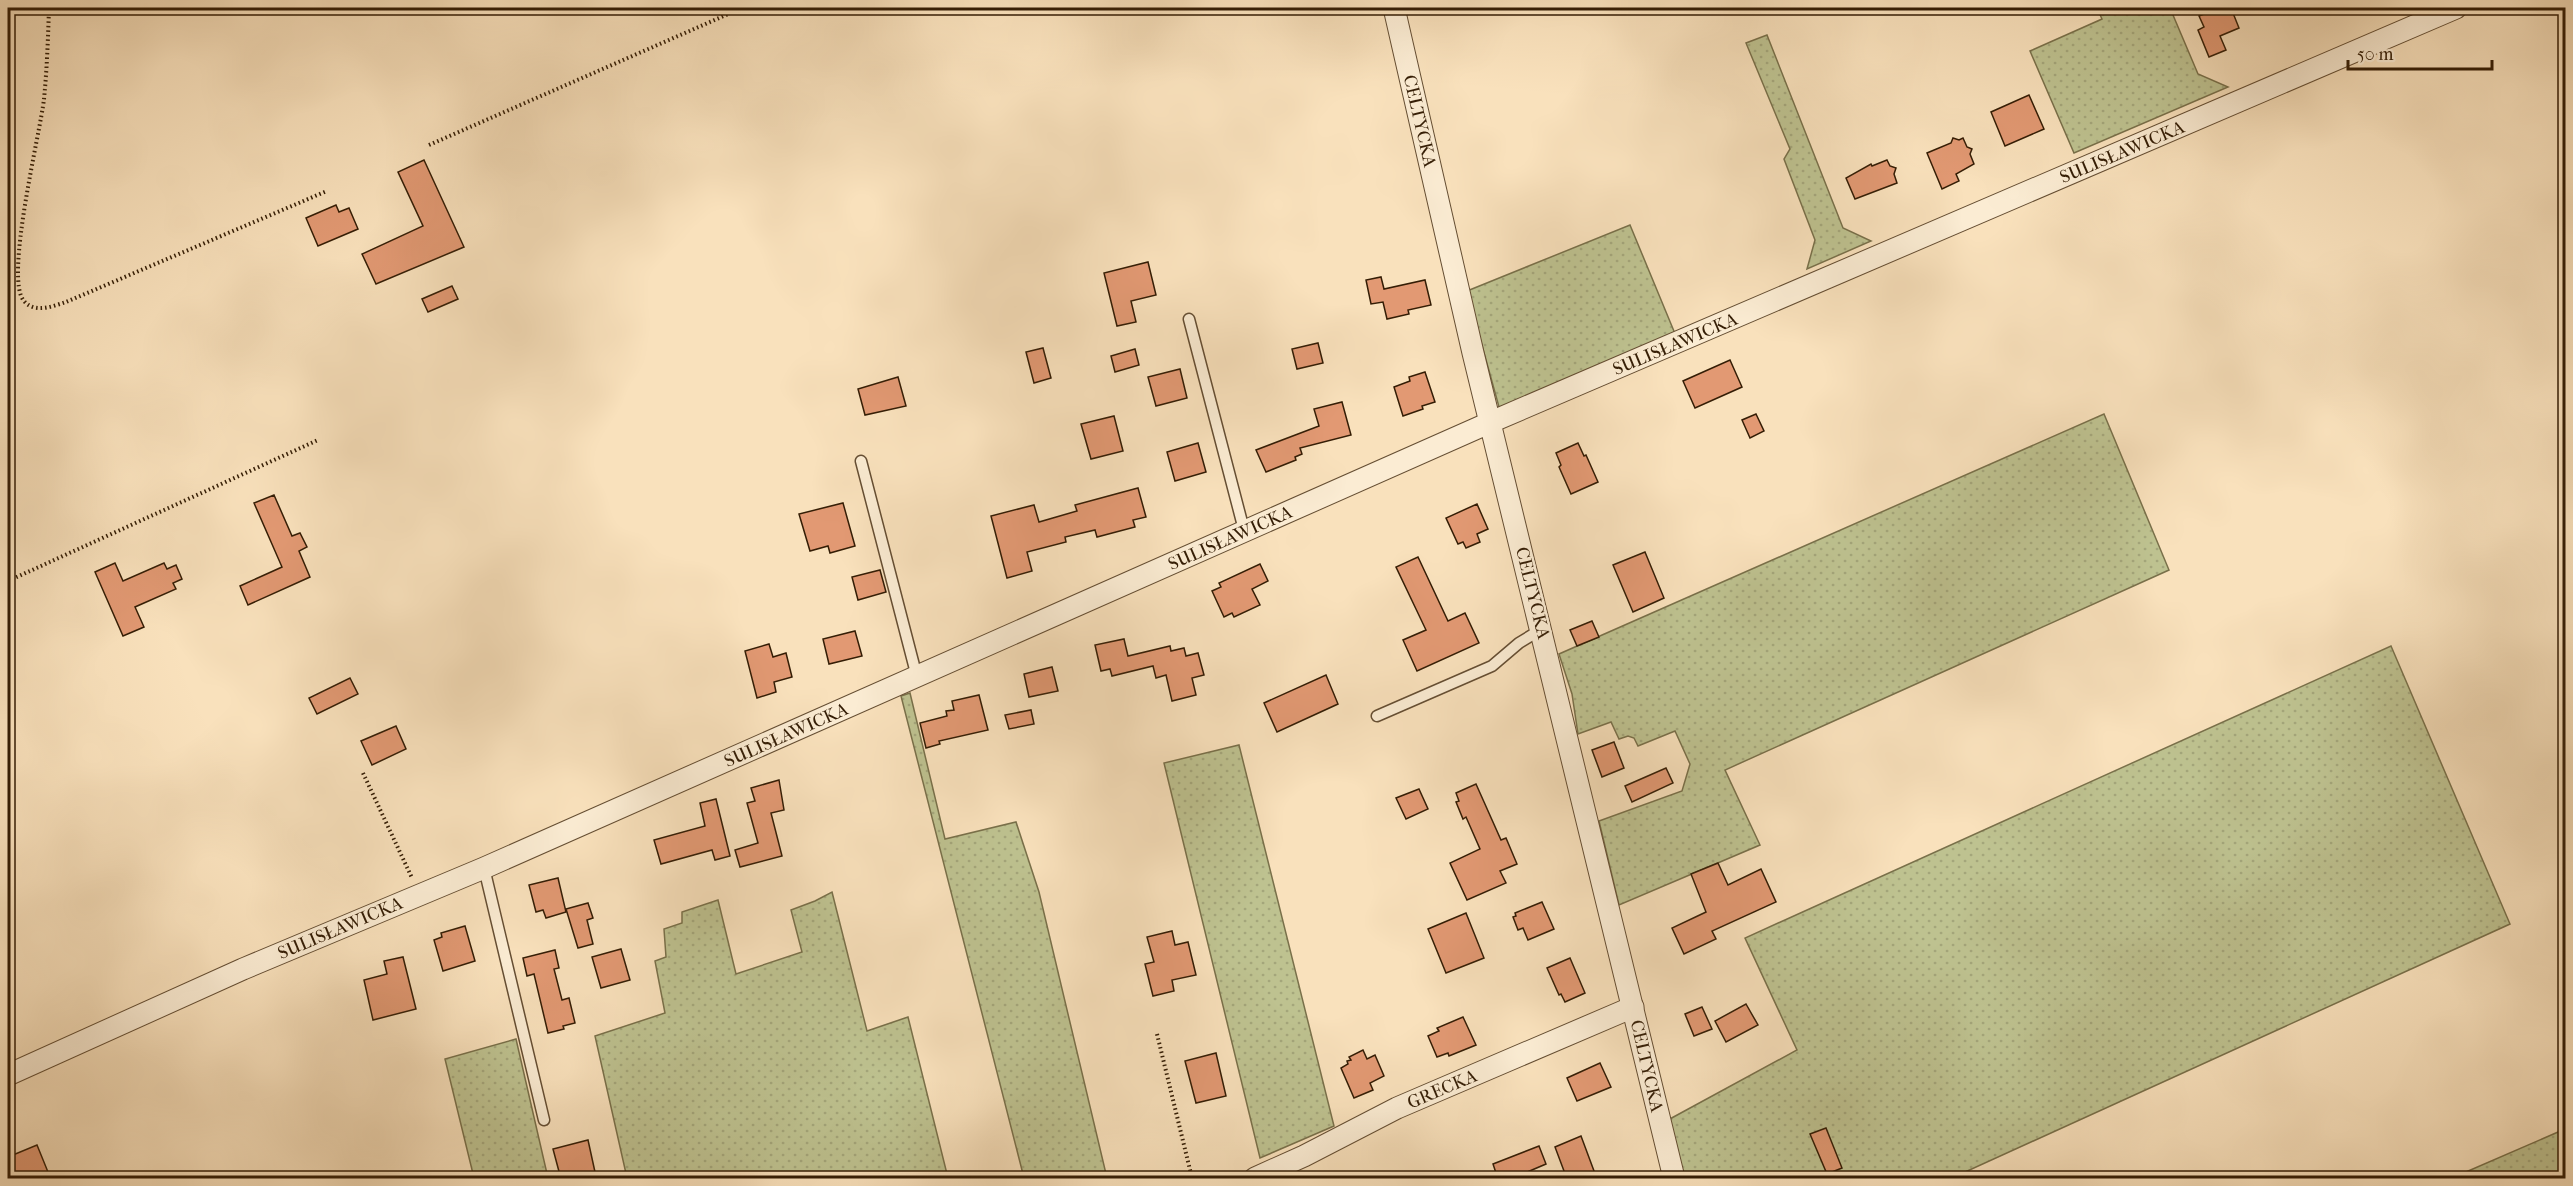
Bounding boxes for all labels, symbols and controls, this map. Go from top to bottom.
scale bar [2348,33,2492,71]
text: 50 m [2357,44,2394,65]
street label: CELTYCKA [1399,73,1440,170]
street label: SULISŁAWICKA [2057,117,2188,188]
street label: SULISŁAWICKA [1610,309,1741,380]
street label: SULISŁAWICKA [1165,502,1296,575]
street label: CELTYCKA [1511,545,1554,642]
street label: SULISŁAWICKA [721,699,852,772]
street label: SULISŁAWICKA [275,893,406,964]
street label: CELTYCKA [1626,1018,1667,1115]
street label: GRECKA [1404,1065,1480,1114]

